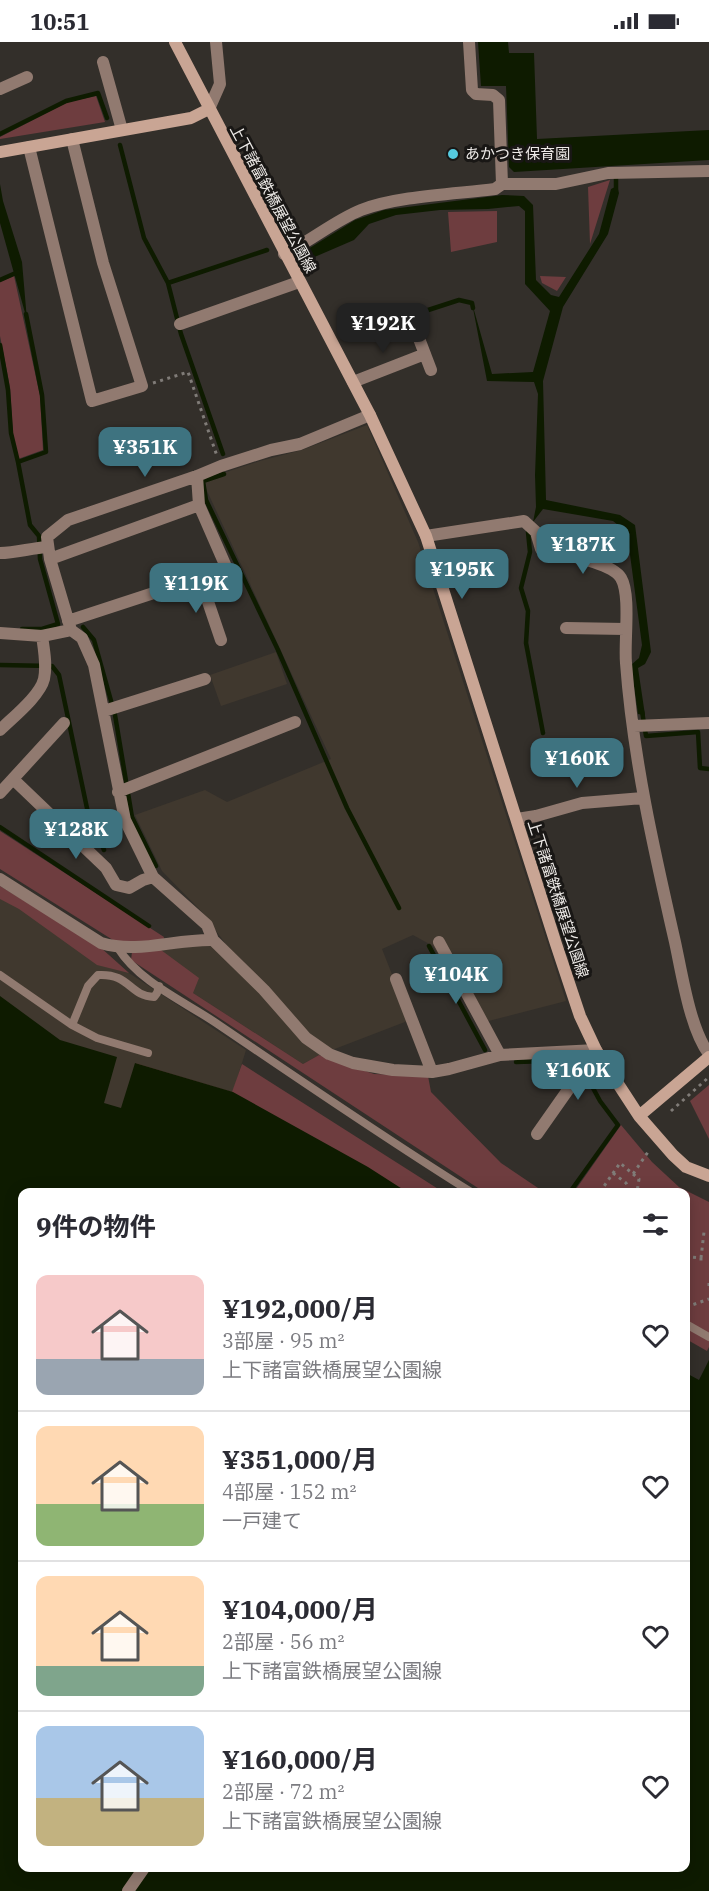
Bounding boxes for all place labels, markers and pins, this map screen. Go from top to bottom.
place label: あかつき保育園 [465,144,570,163]
marker: あかつき保育園 [446,147,460,161]
pin: ¥192K [341,303,425,354]
pin: ¥351K [103,427,187,478]
pin: ¥187K [541,524,625,575]
pin: ¥195K [420,549,504,600]
pin: ¥119K [154,563,238,614]
pin: ¥160K [535,738,619,789]
pin: ¥128K [34,809,118,860]
pin: ¥104K [414,954,498,1005]
pin: ¥160K [536,1050,620,1101]

